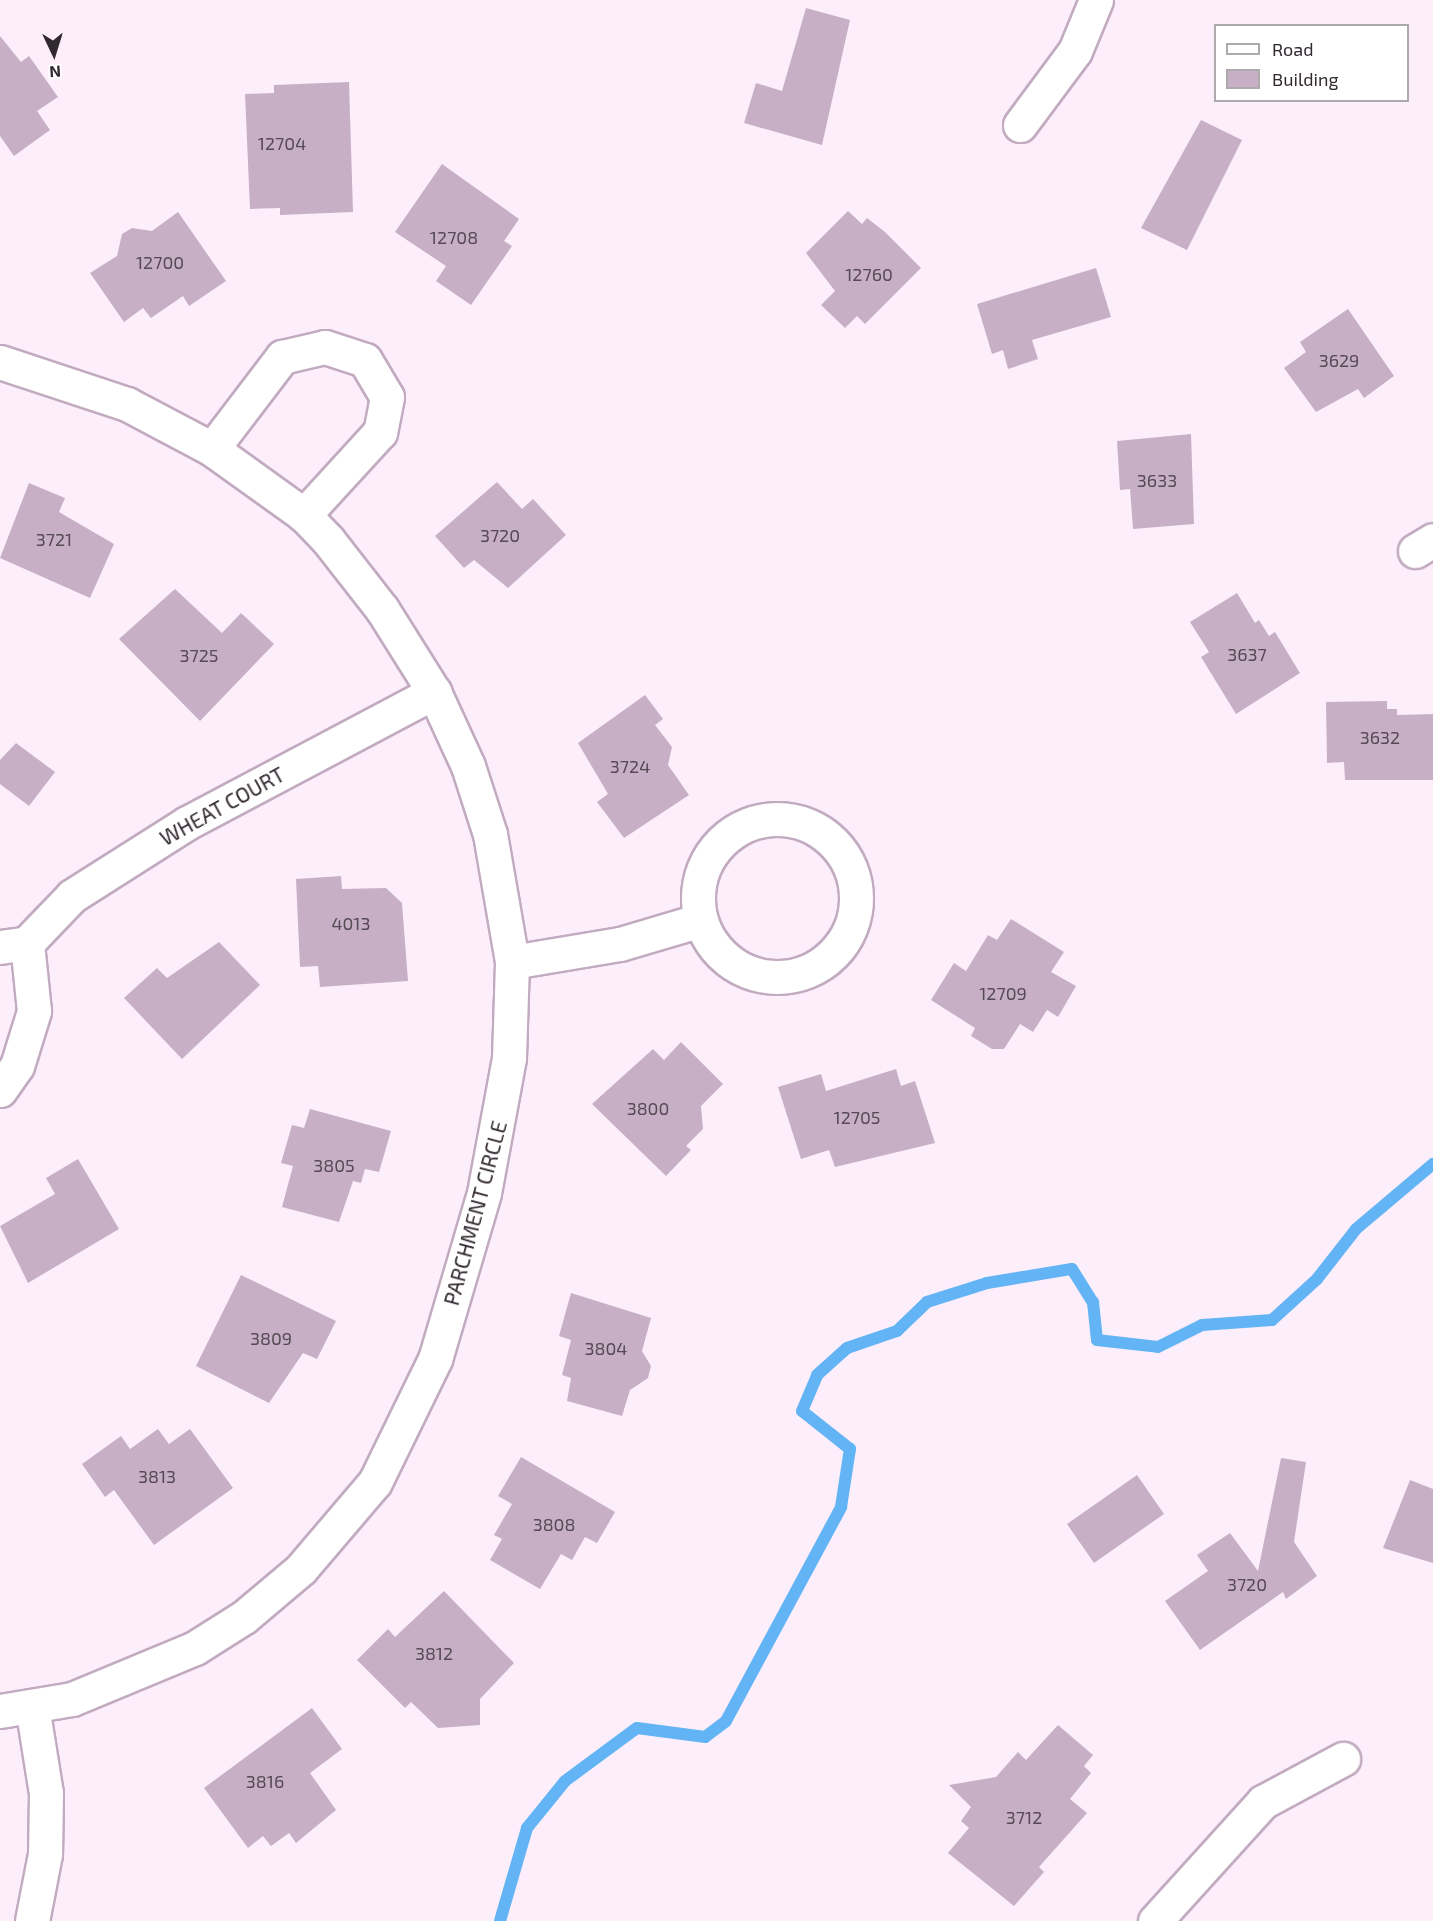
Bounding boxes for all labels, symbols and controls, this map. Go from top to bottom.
north arrow [24,24,84,84]
legend [1214,24,1409,102]
text: Road [1272,38,1313,60]
text: N [49,63,62,82]
text: Building [1272,68,1339,90]
house number: 12704 [258,132,306,154]
house number: 12708 [430,226,478,248]
house number: 12700 [136,251,184,273]
house number: 12760 [845,263,893,285]
house number: 3629 [1319,349,1359,371]
house number: 3633 [1137,469,1177,491]
house number: 3720 [480,524,520,546]
house number: 3721 [36,528,72,550]
house number: 3637 [1227,643,1267,665]
house number: 3725 [180,644,218,666]
house number: 3632 [1360,726,1400,748]
house number: 3724 [610,755,650,777]
street label: WHEAT COURT [155,761,289,851]
house number: 4013 [331,912,371,934]
house number: 12709 [979,982,1027,1004]
house number: 3800 [627,1097,669,1119]
house number: 12705 [834,1106,880,1128]
street label: PARCHMENT CIRCLE [438,1118,512,1308]
house number: 3805 [313,1154,355,1176]
house number: 3809 [250,1327,292,1349]
house number: 3804 [585,1337,627,1359]
house number: 3813 [138,1465,176,1487]
house number: 3808 [533,1513,575,1535]
house number: 3720 [1227,1573,1267,1595]
house number: 3812 [415,1642,453,1664]
house number: 3816 [246,1770,284,1792]
house number: 3712 [1006,1806,1042,1828]

